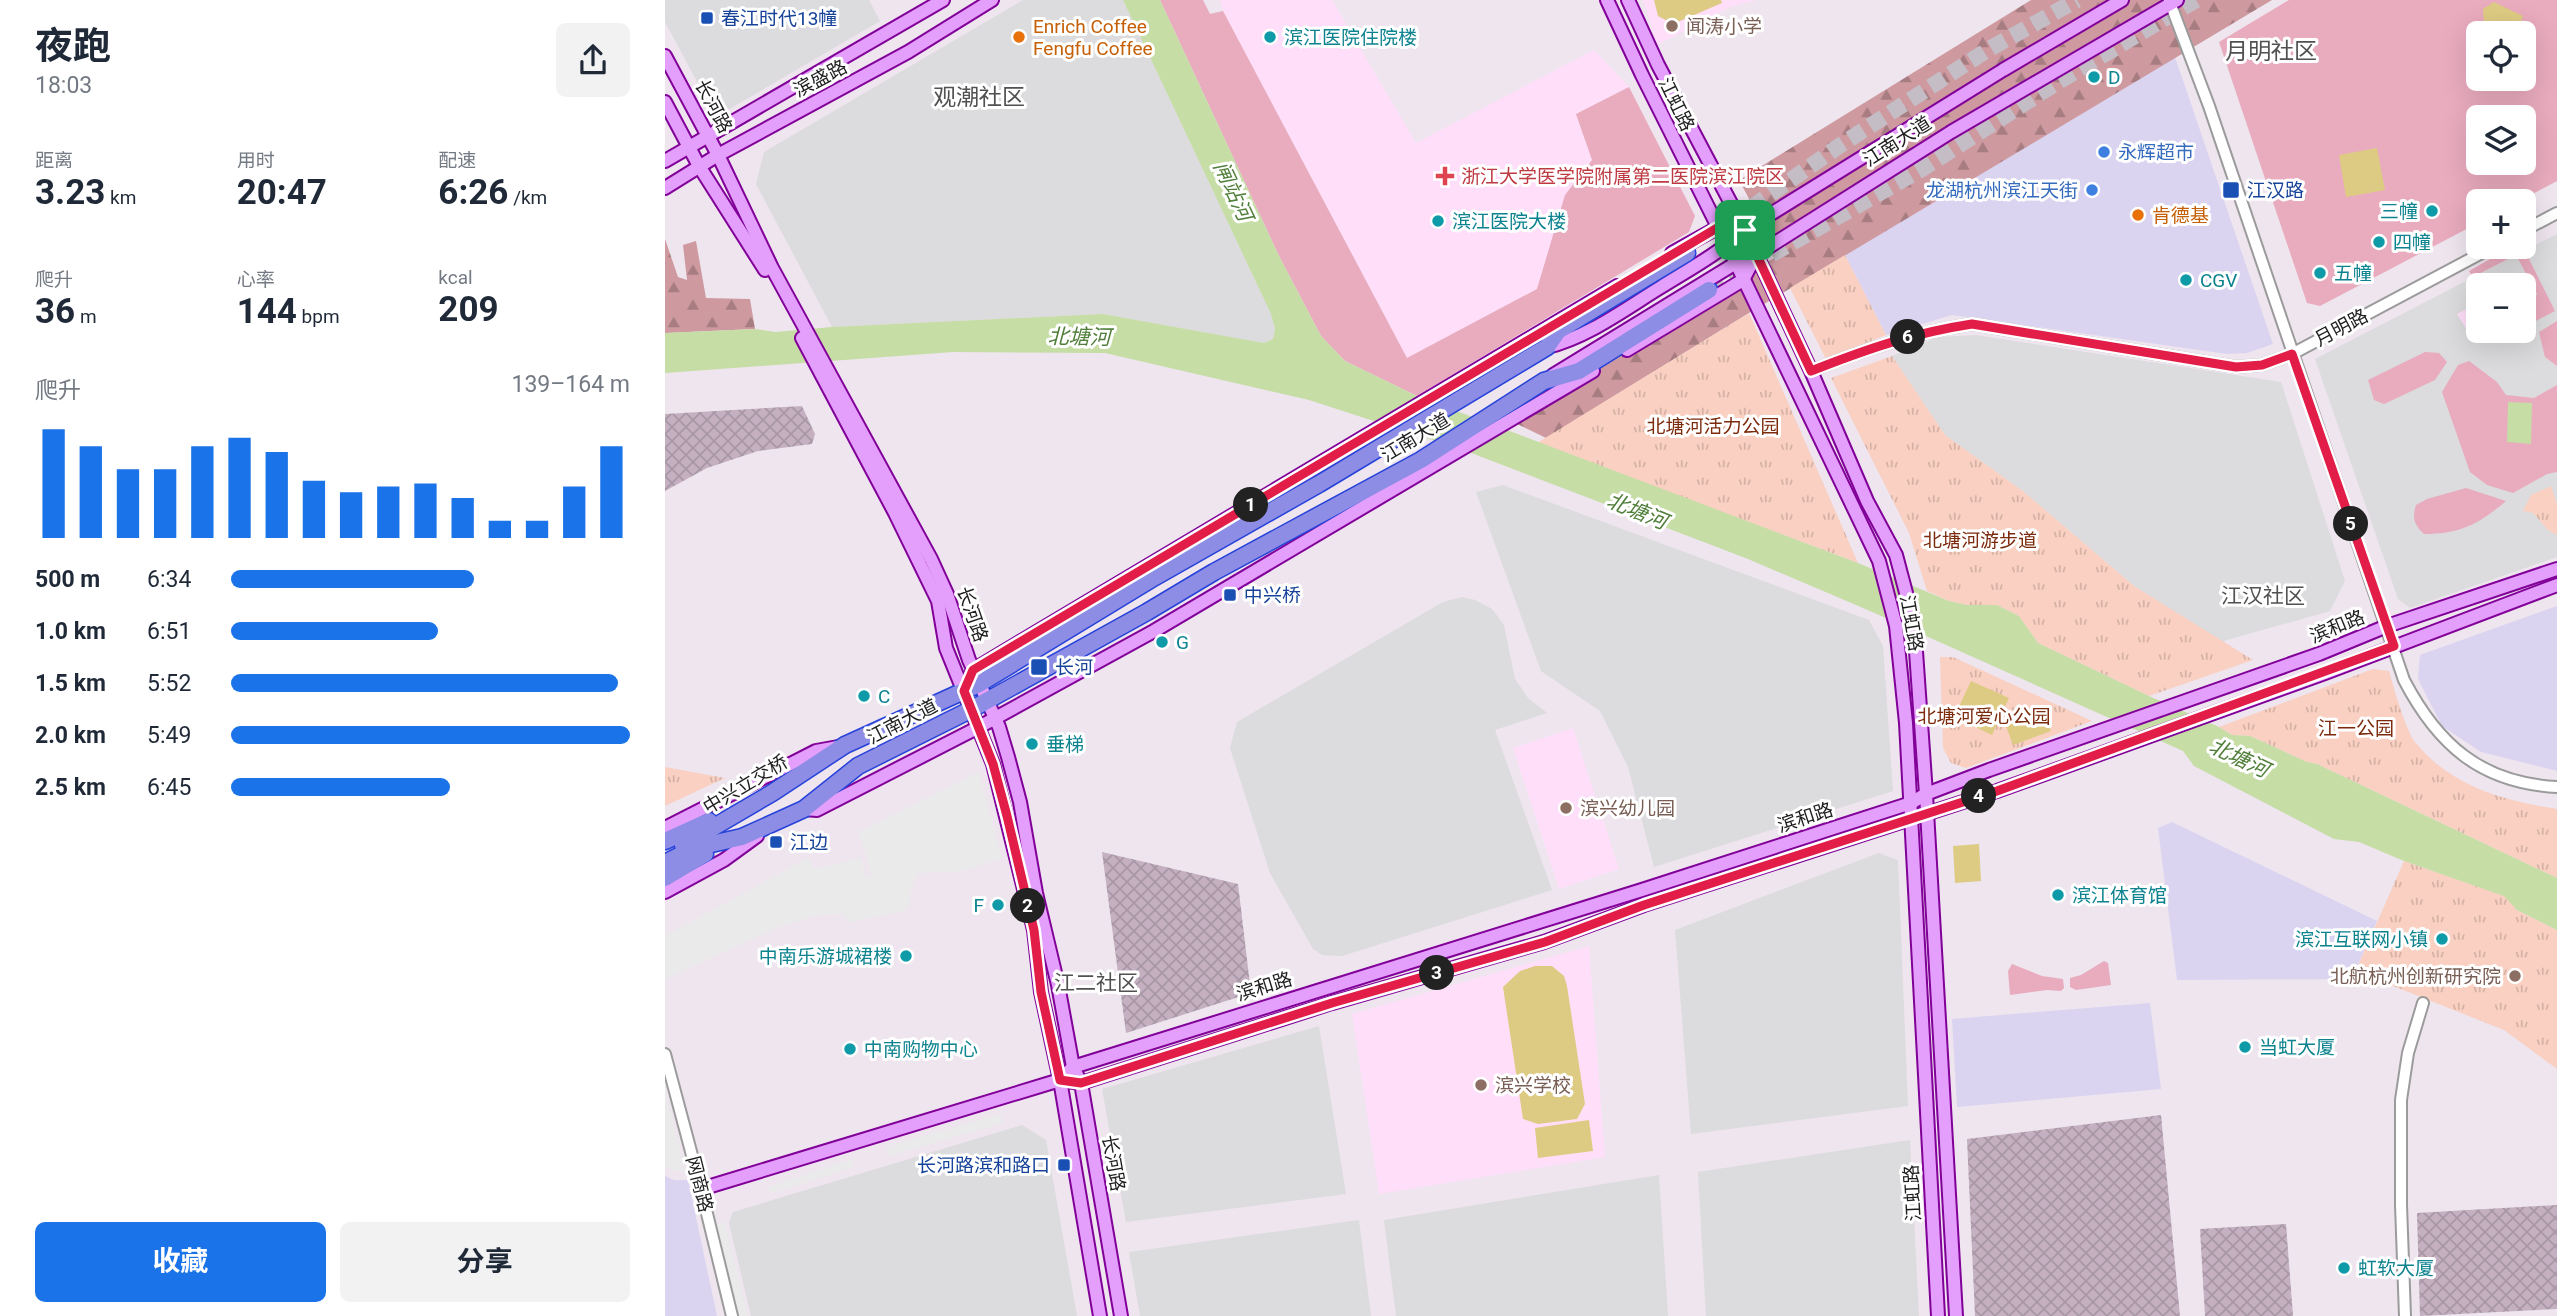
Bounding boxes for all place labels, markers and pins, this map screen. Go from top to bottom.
place label: 春江时代13幢 [721,7,837,30]
marker: 春江时代13幢 [699,10,715,26]
place label: Enrich Coffee Fengfu Coffee [1033,15,1153,60]
place label: 闻涛小学 [1686,15,1762,38]
marker: 闻涛小学 [1664,18,1680,34]
place label: 滨江医院住院楼 [1284,26,1417,49]
marker: Enrich Coffee Fengfu Coffee [1011,29,1027,45]
marker: 滨江医院住院楼 [1262,29,1278,45]
place label: D [2108,66,2120,89]
marker: D [2086,69,2102,85]
place label: 永辉超市 [2118,141,2194,164]
marker: 永辉超市 [2096,144,2112,160]
place label: 浙江大学医学院附属第二医院滨江院区 [1461,165,1784,188]
marker: 浙江大学医学院附属第二医院滨江院区 [1435,166,1455,186]
place label: 龙湖杭州滨江天街 [1926,179,2078,202]
place label: 江汉路 [2247,179,2304,202]
marker: 江汉路 [2221,180,2241,200]
marker: 龙湖杭州滨江天街 [2084,182,2100,198]
pin [1715,200,1775,260]
place label: 三幢 [2380,200,2418,223]
marker: 三幢 [2424,203,2440,219]
place label: 肯德基 [2152,204,2209,227]
marker: 肯德基 [2130,207,2146,223]
place label: 滨江医院大楼 [1452,210,1566,233]
marker: 滨江医院大楼 [1430,213,1446,229]
place label: 四幢 [2393,231,2431,254]
marker: 四幢 [2371,234,2387,250]
place label: 五幢 [2334,262,2372,285]
marker: 五幢 [2312,265,2328,281]
place label: CGV [2200,269,2237,292]
marker: CGV [2178,272,2194,288]
pin: 6 [1891,320,1925,354]
pin: 1 [1233,488,1269,522]
pin: 5 [2333,506,2369,542]
place label: 中兴桥 [1244,584,1301,607]
marker: 中兴桥 [1222,587,1238,603]
place label: G [1176,631,1189,654]
marker: G [1154,634,1170,650]
place label: 长河 [1055,656,1093,679]
marker: 长河 [1029,657,1049,677]
place label: C [878,685,890,708]
marker: C [856,688,872,704]
place label: 垂梯 [1046,733,1084,756]
marker: 垂梯 [1024,736,1040,752]
pin: 4 [1961,778,1997,814]
place label: 滨兴幼儿园 [1580,797,1675,820]
marker: 滨兴幼儿园 [1558,800,1574,816]
place label: 江边 [790,831,828,854]
marker: 江边 [768,834,784,850]
place label: 滨江体育馆 [2072,884,2167,907]
marker: 滨江体育馆 [2050,887,2066,903]
pin: 2 [1011,888,1045,923]
place label: F [973,894,984,917]
marker: F [990,897,1006,913]
place label: 滨江互联网小镇 [2295,928,2428,951]
marker: 滨江互联网小镇 [2434,931,2450,947]
place label: 中南乐游城裙楼 [759,945,892,968]
marker: 中南乐游城裙楼 [898,948,914,964]
pin: 3 [1419,956,1455,990]
place label: 北航杭州创新研究院 [2330,965,2501,988]
marker: 北航杭州创新研究院 [2507,968,2523,984]
place label: 当虹大厦 [2259,1036,2335,1059]
place label: 中南购物中心 [864,1038,978,1061]
marker: 当虹大厦 [2237,1039,2253,1055]
marker: 中南购物中心 [842,1041,858,1057]
place label: 滨兴学校 [1495,1074,1571,1097]
marker: 滨兴学校 [1473,1077,1489,1093]
place label: 长河路滨和路口 [917,1154,1050,1177]
marker: 长河路滨和路口 [1056,1157,1072,1173]
place label: 虹软大厦 [2358,1257,2434,1280]
marker: 虹软大厦 [2336,1260,2352,1276]

